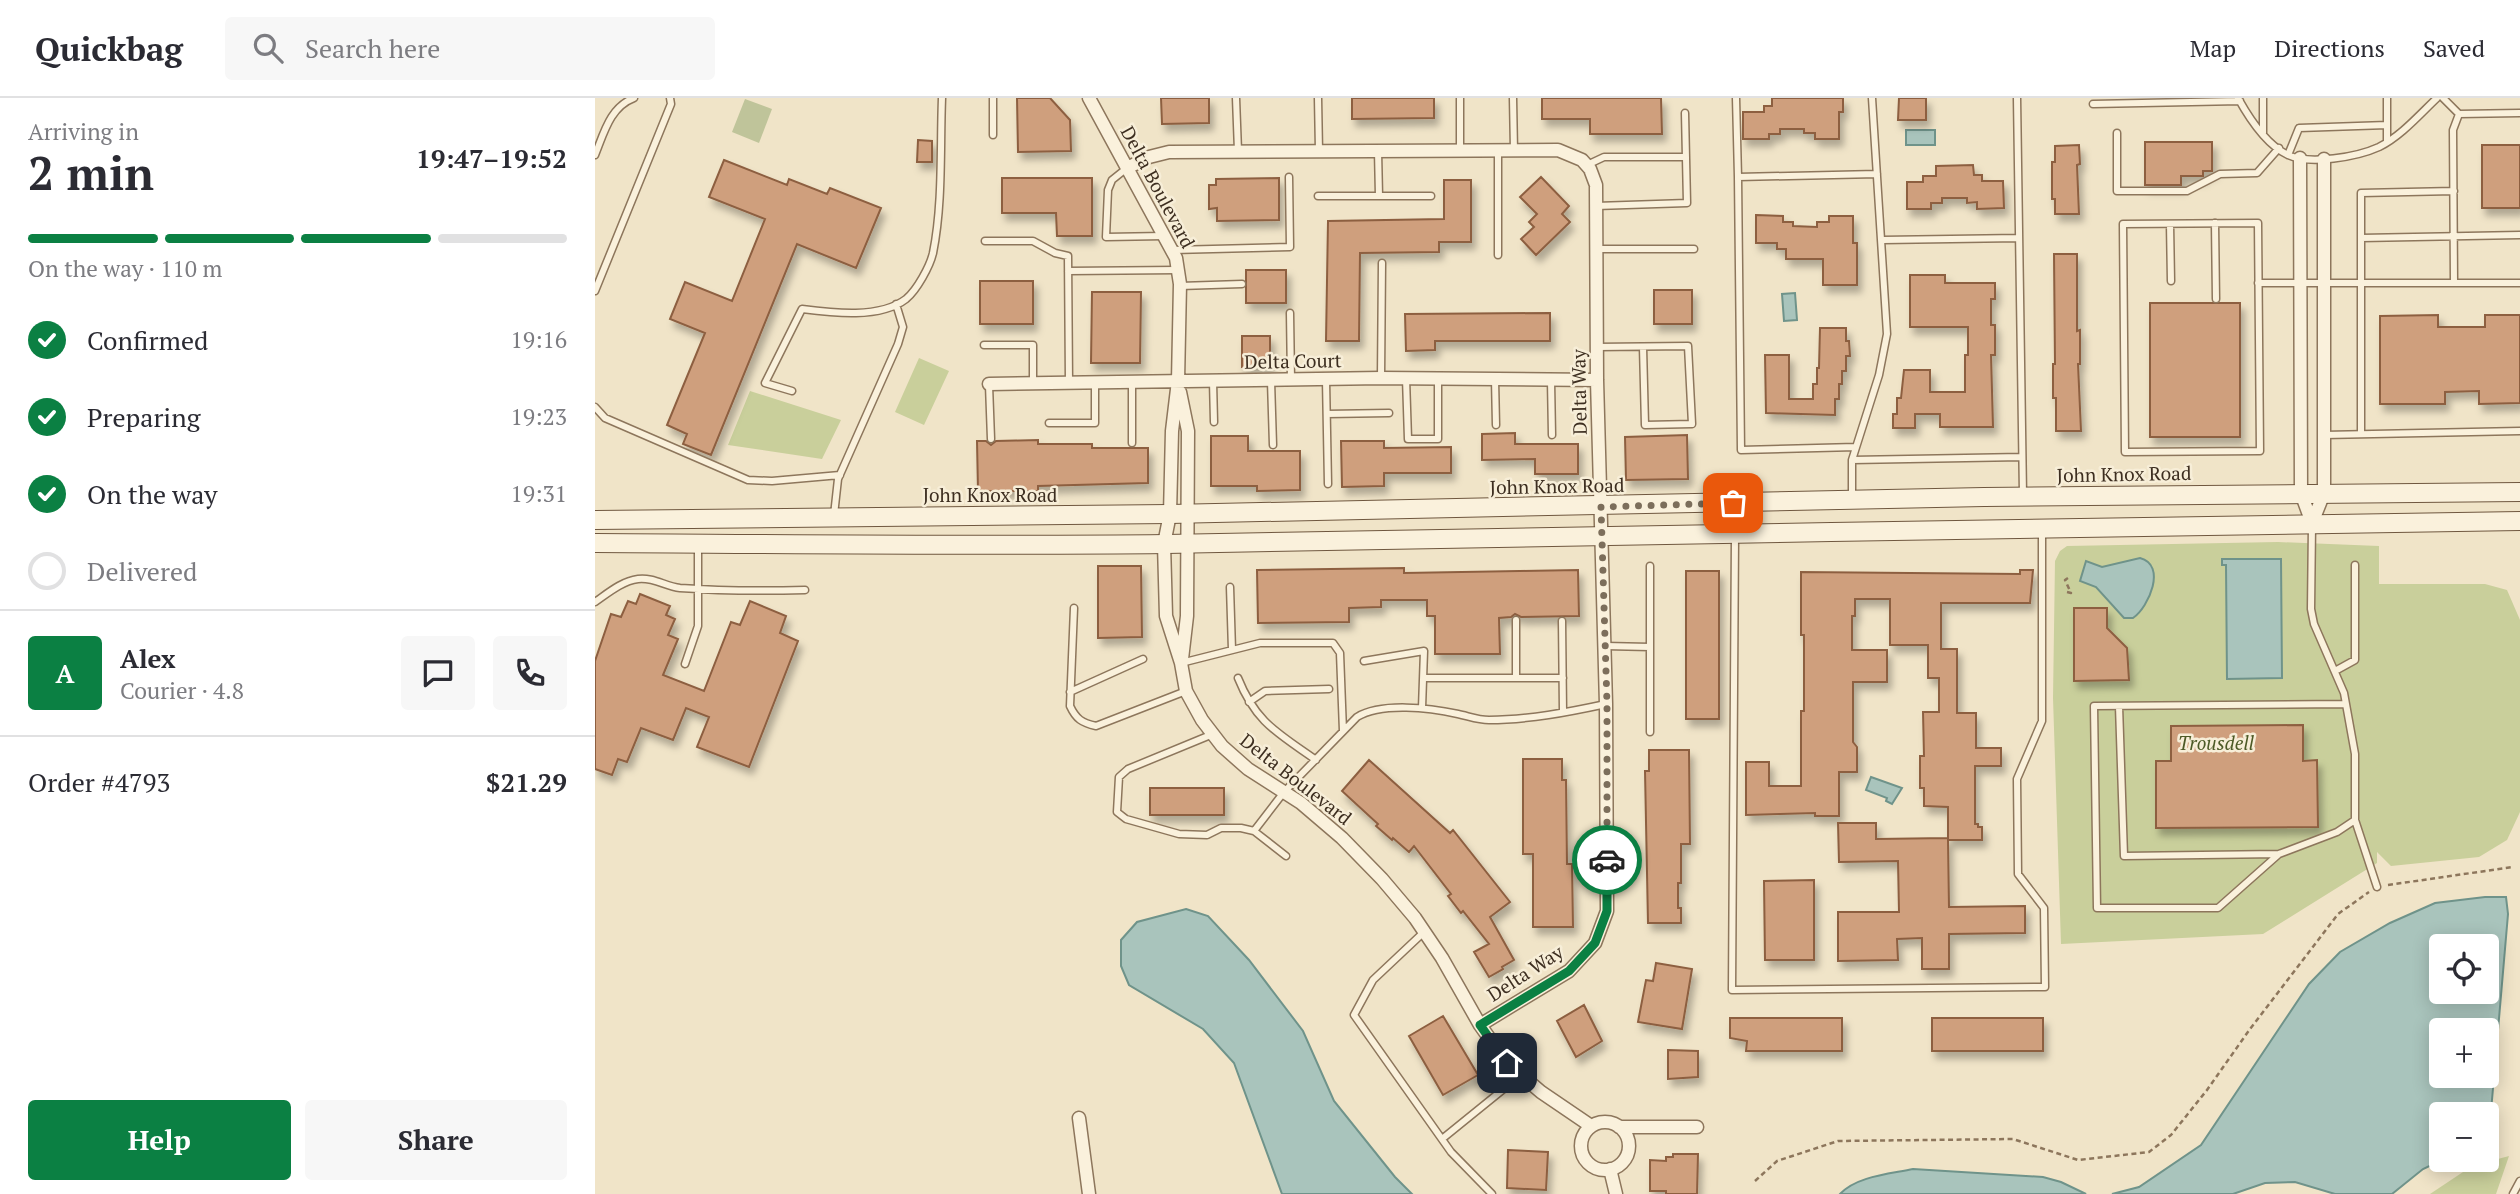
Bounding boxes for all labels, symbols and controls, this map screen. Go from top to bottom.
search box [225,17,715,80]
text: Quickbag [35,27,183,70]
icon: search [249,29,287,67]
text: Search here [305,31,440,65]
text: Map [2190,32,2236,64]
text: Directions [2274,32,2385,64]
text: Saved [2423,32,2485,64]
text: Arriving in [28,116,139,147]
street label: Delta Boulevard [1116,121,1201,253]
text: 19:47–19:52 [416,141,567,175]
text: 2 min [28,142,154,203]
text: On the way · 110 m [28,253,222,284]
icon: check [28,321,66,359]
text: Confirmed [87,323,208,357]
text: 19:16 [510,324,567,355]
street label: Delta Court [1244,347,1342,374]
street label: Delta Way [1565,349,1592,435]
icon: check [28,398,66,436]
text: Preparing [87,400,200,434]
text: 19:23 [510,401,567,432]
street label: John Knox Road [2056,460,2192,487]
street label: John Knox Road [1489,472,1625,499]
pin [1703,473,1763,533]
icon: check [28,475,66,513]
text: On the way [87,477,218,511]
text: 19:31 [510,478,567,509]
street label: John Knox Road [923,482,1058,507]
icon: bag [1714,484,1752,522]
text: Delivered [87,554,197,588]
button: chat [401,636,475,710]
button: phone [493,636,567,710]
text: Alex [120,641,176,675]
text: A [56,656,74,690]
text: Courier · 4.8 [120,675,244,706]
street label: Delta Boulevard [1235,727,1358,830]
park label: Trousdell [2178,730,2255,755]
text: Order #4793 [28,765,170,799]
text: $21.29 [486,765,567,799]
courier [1572,825,1642,895]
icon: car [1588,841,1626,879]
map controls [2429,934,2499,1172]
button: locate [2429,934,2499,1004]
street label: Delta Way [1482,939,1568,1006]
button: + [2429,1018,2499,1088]
pin [1477,1033,1537,1093]
icon: home [1488,1044,1526,1082]
button: Help [28,1100,291,1180]
button: Share [305,1100,567,1180]
button: − [2429,1102,2499,1172]

